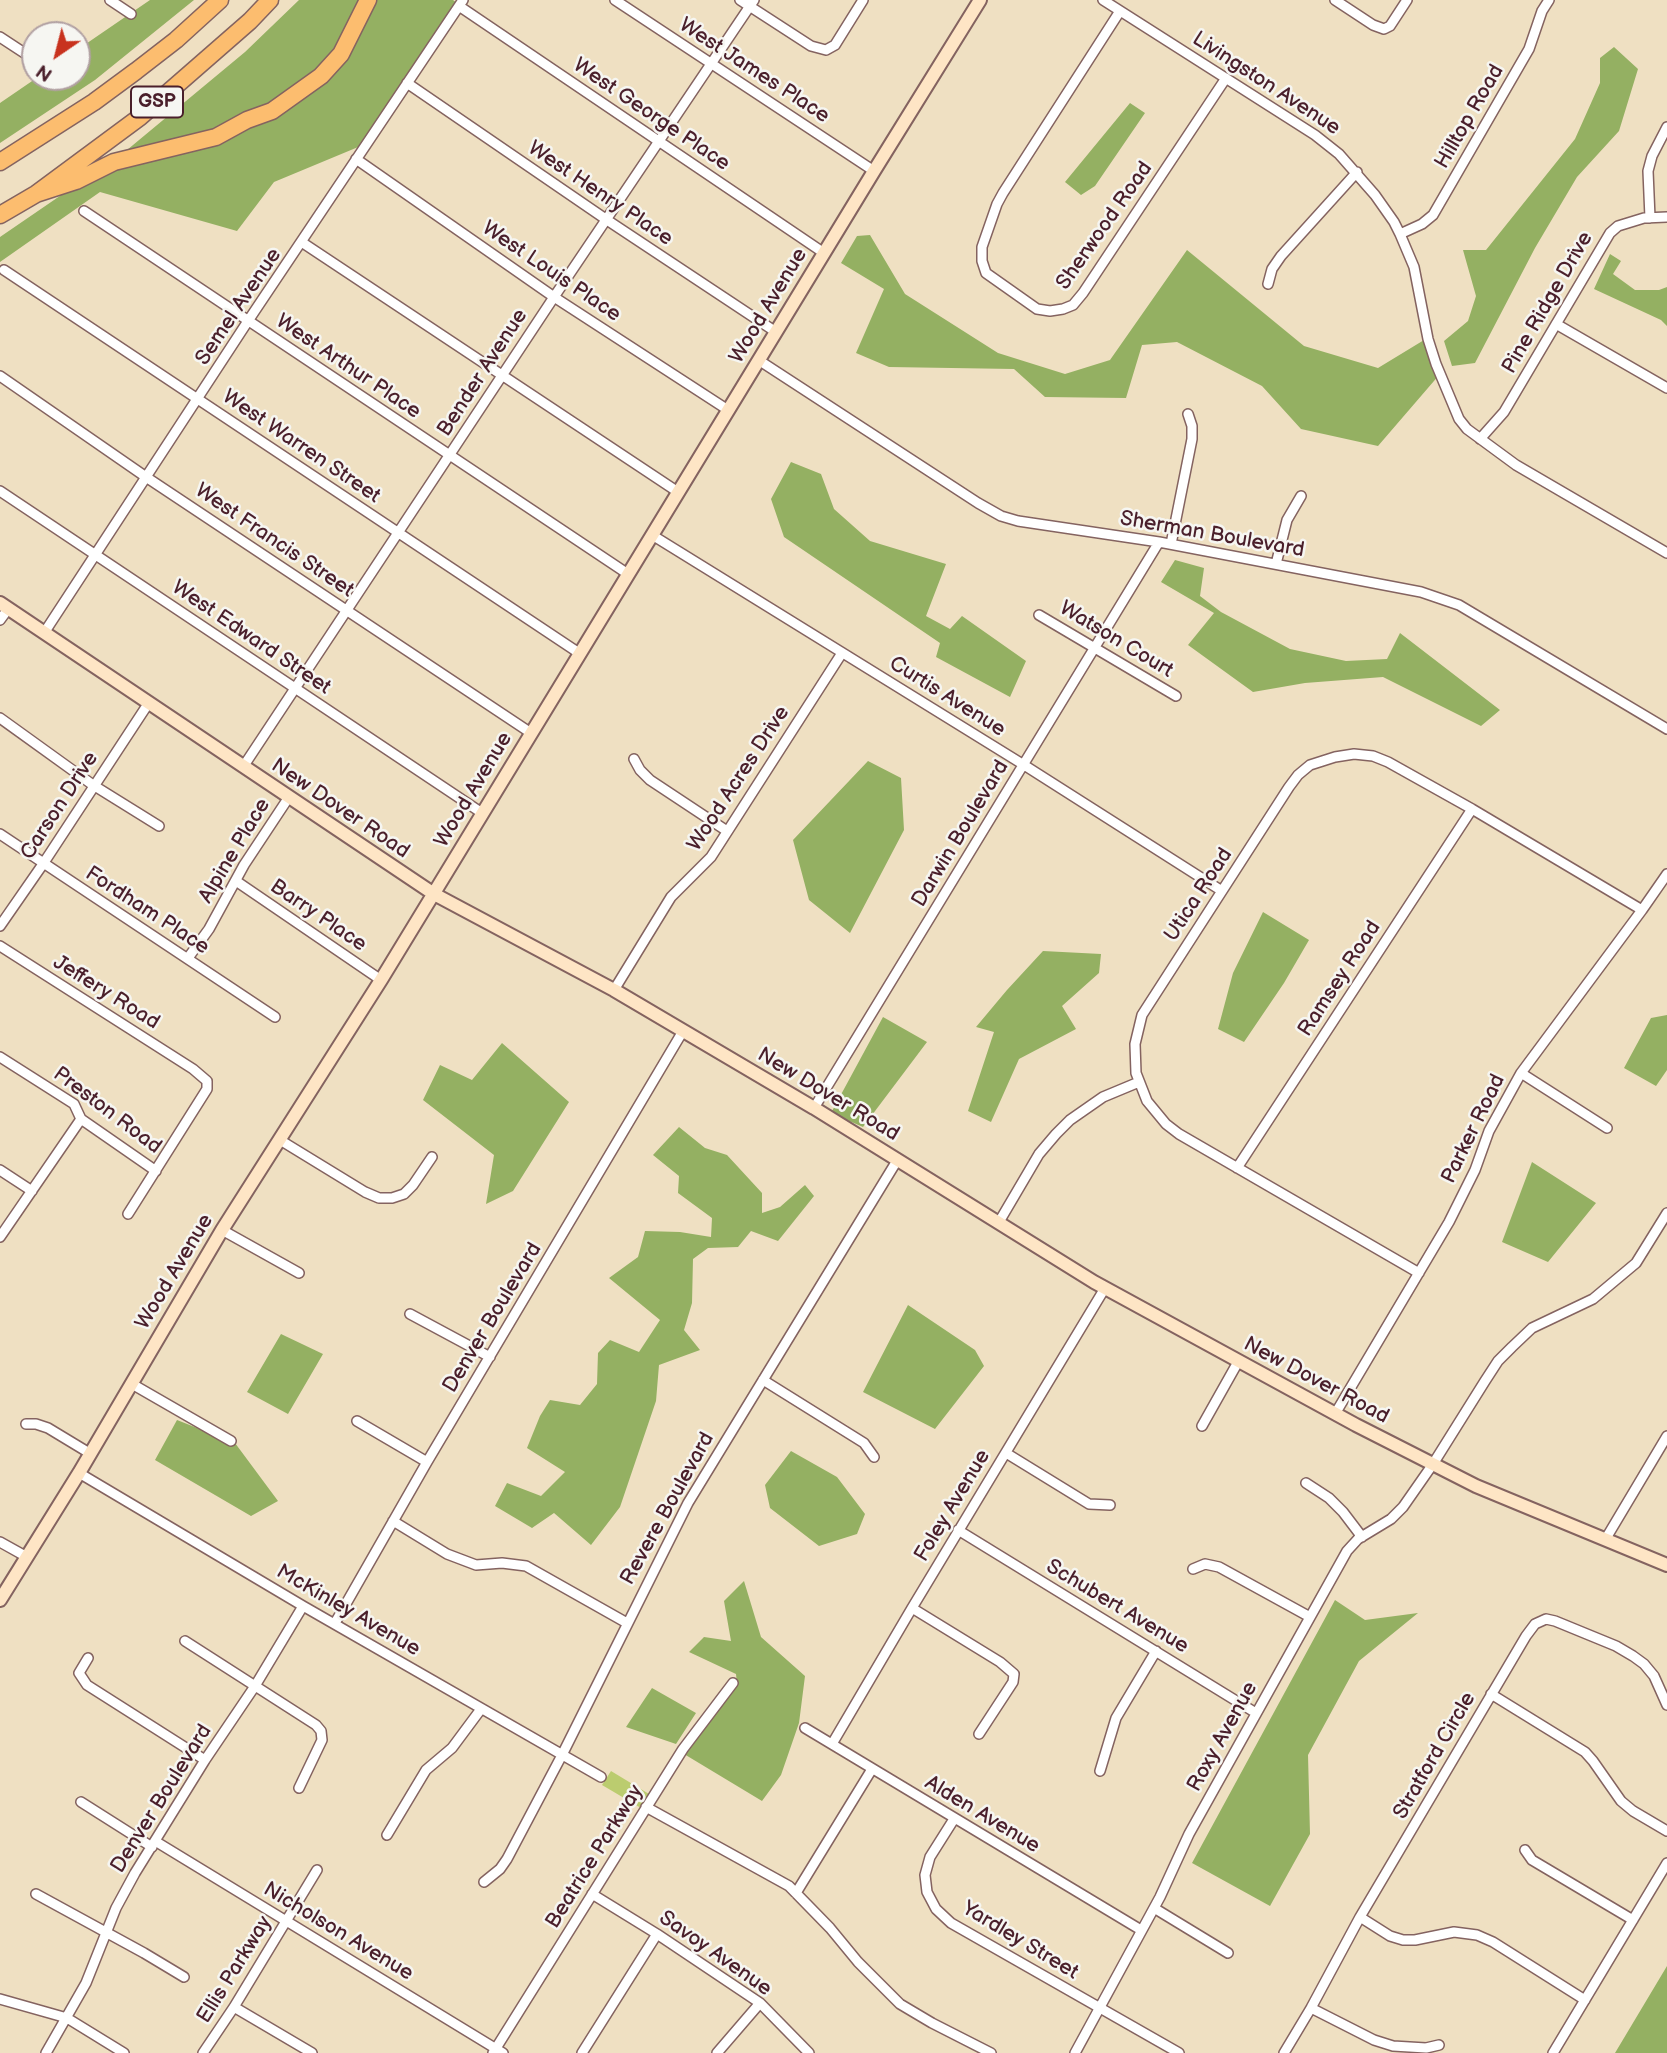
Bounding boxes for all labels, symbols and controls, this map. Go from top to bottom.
street label: West James Place [674,13,834,129]
north arrow [21,21,91,91]
street label: Livingston Avenue [1187,27,1345,141]
street label: West George Place [568,53,734,177]
text: N [32,58,57,85]
street label: Hilltop Road [1430,60,1510,174]
road number: GSP [131,86,183,118]
street label: West Henry Place [523,136,677,252]
street label: Sherwood Road [1051,157,1159,295]
street label: West Louis Place [477,216,625,328]
street label: Pine Ridge Drive [1497,228,1599,378]
street label: Semel Avenue [191,244,287,370]
street label: Wood Avenue [725,244,813,368]
street label: Bender Avenue [432,305,534,441]
street label: West Arthur Place [271,309,425,425]
street label: West Warren Street [217,385,385,509]
street label: West Francis Street [190,479,358,603]
street label: Sherman Boulevard [1118,506,1306,564]
street label: West Edward Street [167,575,335,701]
street label: Watson Court [1054,596,1178,684]
street label: Curtis Avenue [884,651,1010,743]
street label: Wood Acres Drive [683,702,795,856]
street label: Wood Avenue [430,728,518,852]
street label: Carson Drive [16,747,104,865]
street label: New Dover Road [266,753,414,865]
street label: Darwin Boulevard [907,756,1015,912]
street label: Alpine Place [194,794,276,908]
street label: Utica Road [1160,844,1238,946]
street label: Fordham Place [80,862,214,960]
street label: Barry Place [265,875,371,957]
street label: Ramsey Road [1293,916,1387,1042]
street label: Jeffery Road [48,950,164,1036]
street label: New Dover Road [752,1043,904,1147]
street label: Preston Road [48,1062,166,1160]
street label: Parker Road [1437,1070,1511,1188]
street label: Wood Avenue [131,1210,219,1334]
street label: Denver Boulevard [438,1238,548,1398]
street label: New Dover Road [1239,1332,1393,1430]
street label: Revere Boulevard [616,1428,720,1590]
street label: Foley Avenue [910,1445,996,1567]
street label: Schubert Avenue [1041,1555,1193,1659]
street label: McKinley Avenue [272,1560,424,1662]
street label: Roxy Avenue [1182,1678,1264,1796]
street label: Stratford Circle [1389,1688,1481,1824]
street label: Denver Boulevard [106,1720,218,1878]
street label: Alden Avenue [920,1771,1044,1859]
street label: Beatrice Parkway [541,1781,649,1933]
street label: Nicholson Avenue [258,1877,418,1987]
street label: Yardley Street [957,1896,1083,1986]
street label: Savoy Avenue [654,1906,776,2002]
street label: Ellis Parkway [192,1912,278,2028]

